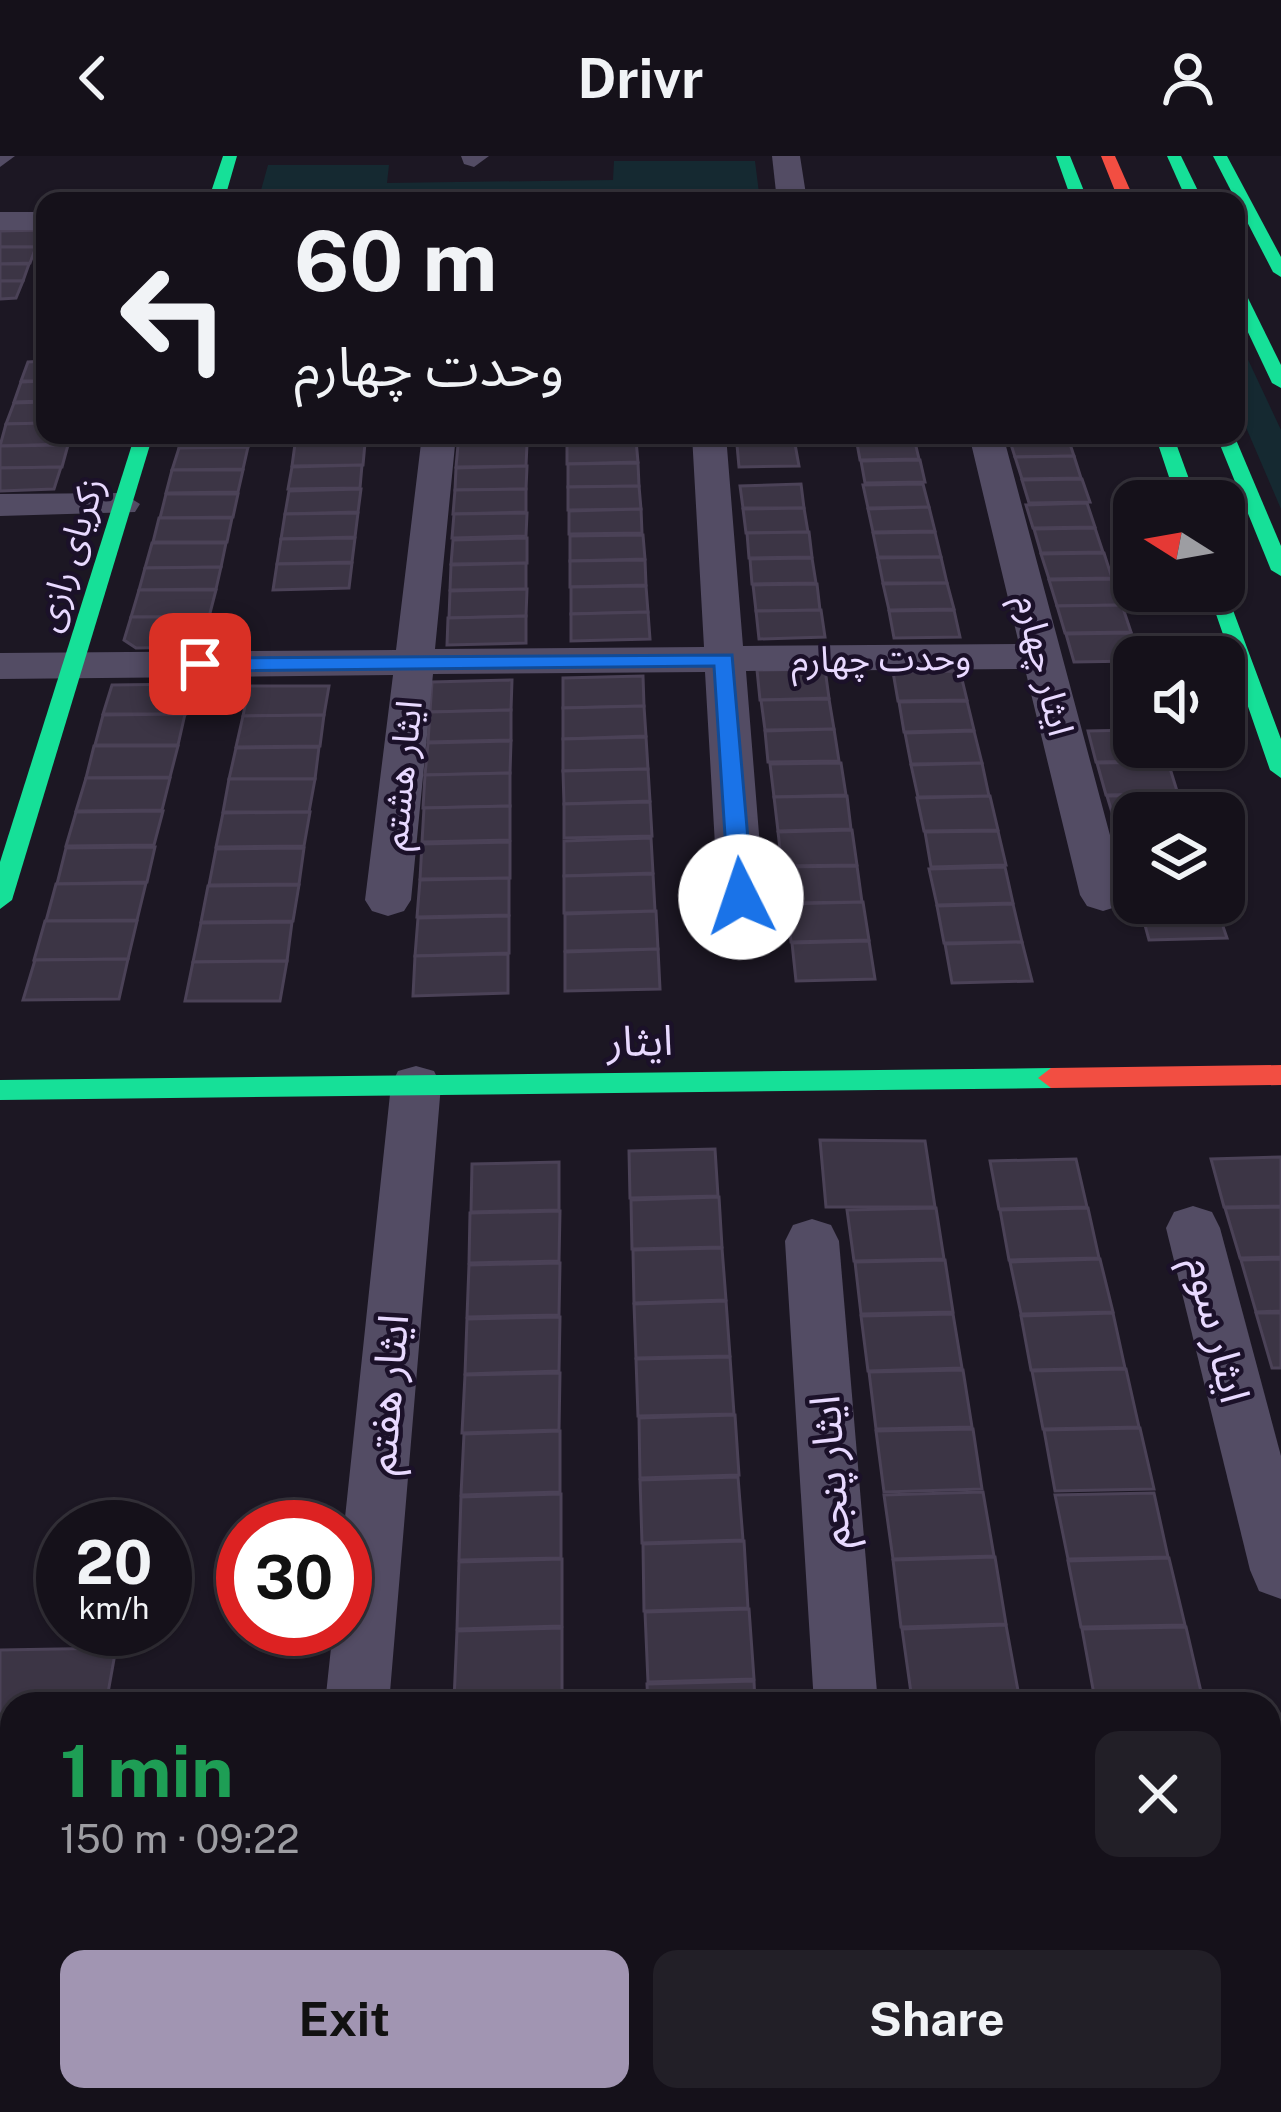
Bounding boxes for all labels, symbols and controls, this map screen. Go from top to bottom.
icon: back [60,45,126,111]
icon: person [1155,45,1221,111]
text: Drivr [578,47,703,110]
text: 60 m [294,211,498,310]
icon: left [96,240,252,396]
text: وحدت چهارم [294,335,564,398]
street label: زکریای رازی [26,472,113,636]
north arrow [1113,480,1245,612]
map controls [1113,480,1245,924]
street label: ایثار چهارم [1000,590,1083,742]
pin [149,613,251,715]
icon: arrive [167,631,233,697]
street label: وحدت چهارم [791,635,972,688]
button: sound [1113,636,1245,768]
street label: ایثار هشتم [372,698,437,853]
button: layers [1113,792,1245,924]
position arrow [678,834,804,960]
street label: ایثار [605,1015,673,1066]
street label: ایثار سوم [1169,1251,1261,1409]
street label: ایثار هفتم [355,1312,425,1477]
street label: ایثار پنجم [799,1393,867,1550]
speed limit sign: 30 [216,1500,372,1656]
text: 20 [76,1527,152,1598]
text: km/h [79,1590,149,1626]
text: 1 min [60,1729,234,1813]
button: close [1095,1731,1221,1857]
text: 150 m · 09:22 [60,1816,300,1862]
button: Exit [60,1950,629,2088]
button: Share [653,1950,1221,2088]

